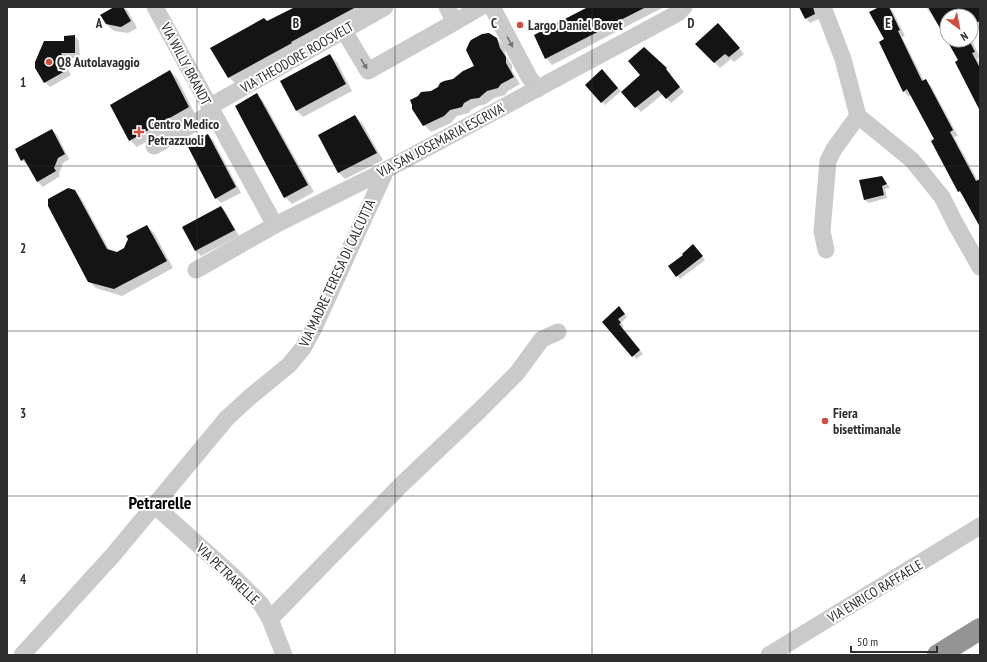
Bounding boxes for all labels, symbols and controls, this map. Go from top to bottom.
north arrow [939,8,979,48]
text: A [95,15,103,32]
text: B [293,15,299,32]
text: C [491,15,497,32]
text: D [688,15,695,32]
text: E [885,15,891,32]
place label: Largo Daniel Bovet [528,16,623,34]
street label: VIA THEODORE ROOSVELT [236,17,357,97]
street label: VIA WILLY BRANDT [156,19,216,109]
marker: Largo Daniel Bovet [515,20,525,30]
text: N [958,29,971,44]
one-way arrow [507,36,513,48]
place label: Q8 Autolavaggio [57,53,140,71]
marker: Q8 Autolavaggio [44,57,54,67]
one-way arrow [360,59,368,69]
text: 1 [20,74,26,91]
street label: VIA SAN JOSEMARIA ESCRIVA' [373,99,508,182]
place label: Centro Medico Petrazzuoli [148,115,219,149]
marker: Centro Medico Petrazzuoli [133,126,145,138]
street label: VIA MADRE TERESA DI CALCUTTA [294,196,379,351]
text: 2 [20,240,26,257]
place label: Fiera bisettimanale [833,404,901,438]
text: 3 [20,405,26,422]
marker: Fiera bisettimanale [820,416,830,426]
district label: Petrarelle [128,491,192,514]
street label: VIA PETRARELLE [192,539,263,609]
street label: VIA ENRICO RAFFAELE [823,555,926,627]
text: 4 [20,571,27,588]
scale bar [851,628,937,654]
text: 50 m [857,634,878,649]

